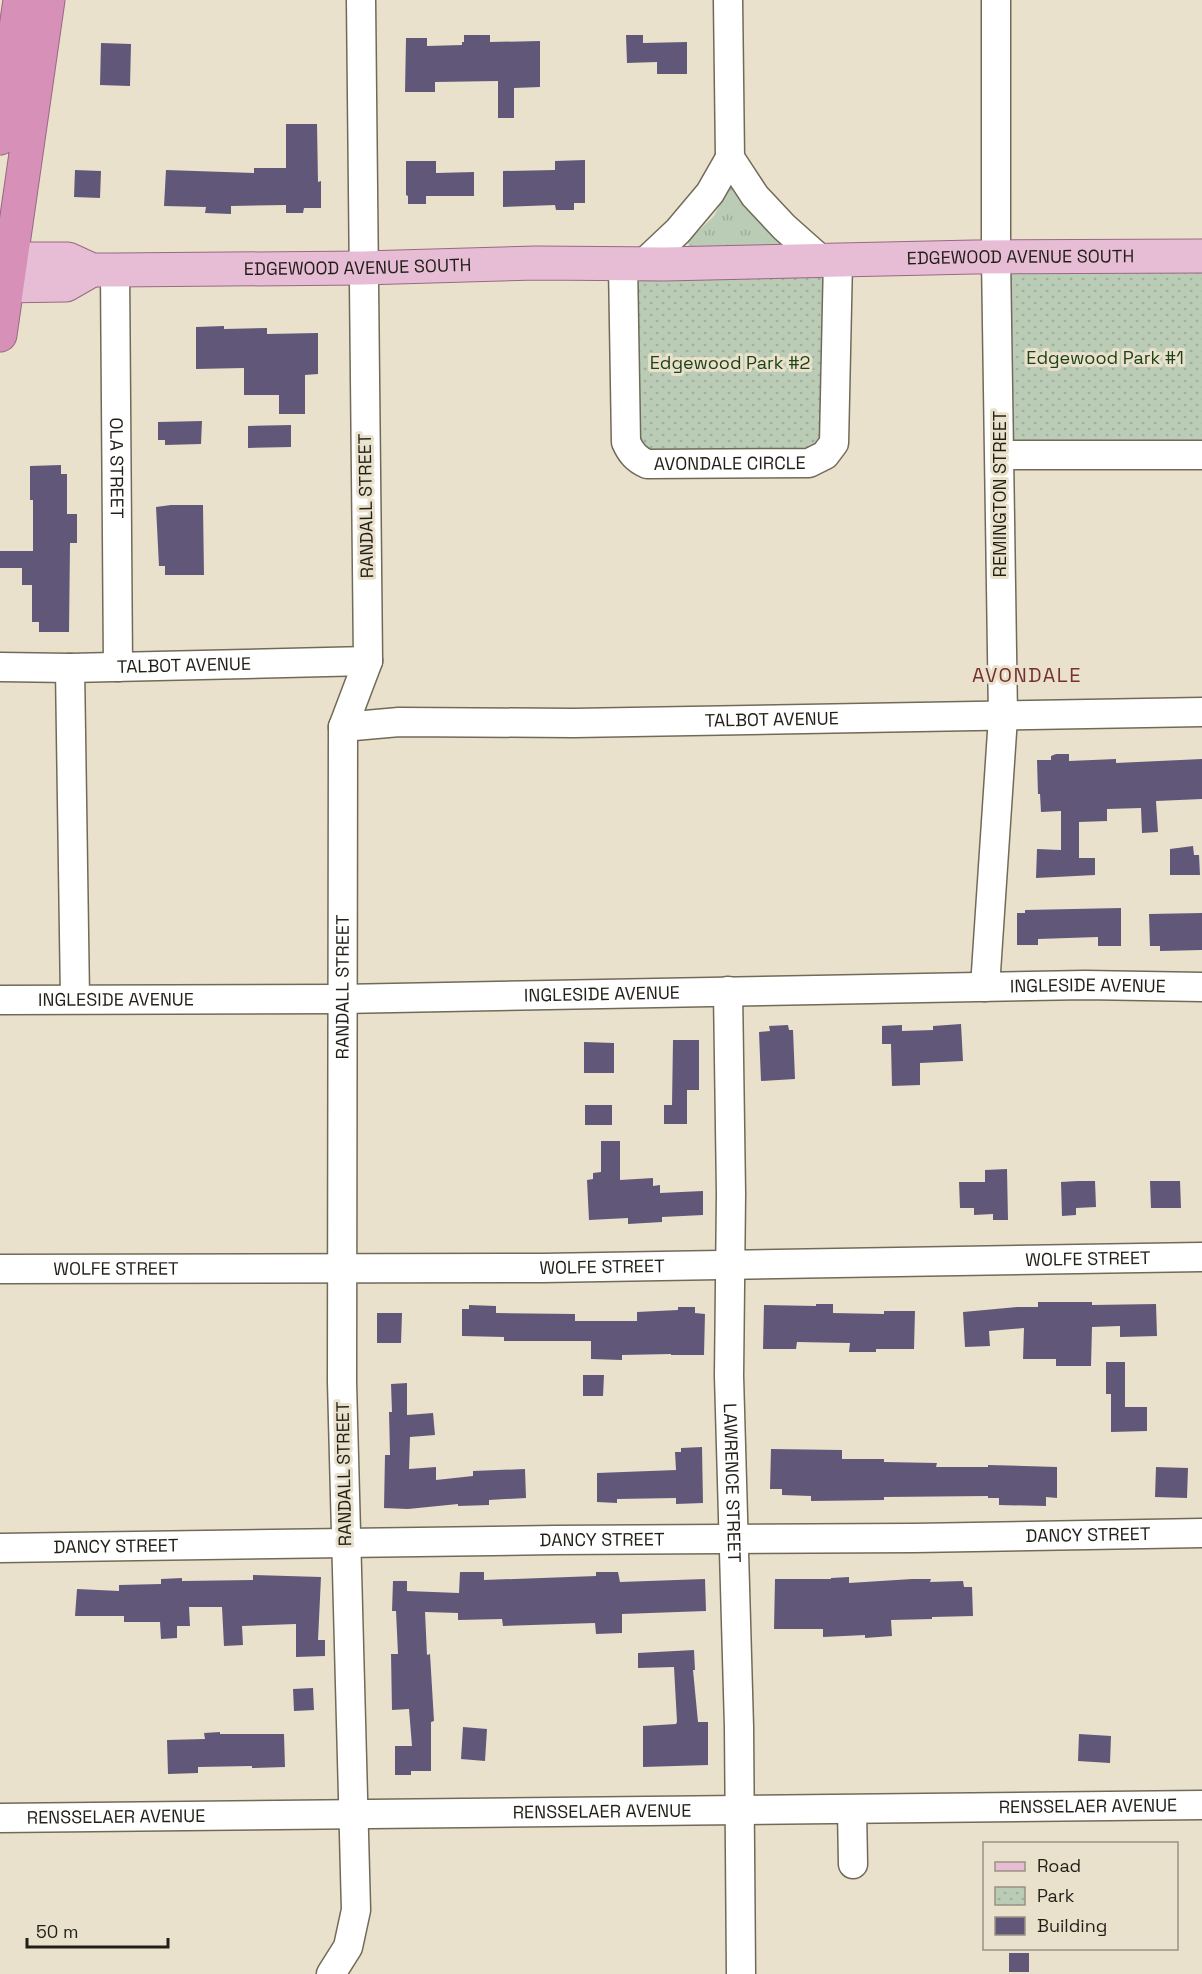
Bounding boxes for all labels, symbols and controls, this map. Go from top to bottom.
street label: EDGEWOOD AVENUE SOUTH [906,244,1134,270]
street label: EDGEWOOD AVENUE SOUTH [244,253,472,280]
park label: Edgewood Park #1 [1026,346,1184,369]
park label: Edgewood Park #2 [650,351,810,374]
street label: REMINGTON STREET [988,410,1011,577]
street label: OLA STREET [105,417,129,519]
street label: RANDALL STREET [353,433,378,579]
street label: AVONDALE CIRCLE [654,451,806,475]
street label: TALBOT AVENUE [117,652,251,678]
district label: AVONDALE [972,662,1082,688]
street label: TALBOT AVENUE [704,706,839,732]
street label: RANDALL STREET [330,914,354,1059]
street label: INGLESIDE AVENUE [1010,973,1166,997]
street label: INGLESIDE AVENUE [524,981,680,1007]
street label: INGLESIDE AVENUE [38,987,194,1011]
street label: WOLFE STREET [1025,1246,1151,1271]
street label: WOLFE STREET [539,1254,665,1279]
street label: WOLFE STREET [53,1257,179,1280]
street label: RANDALL STREET [331,1401,356,1547]
street label: LAWRENCE STREET [719,1403,746,1563]
street label: DANCY STREET [1025,1522,1151,1547]
street label: DANCY STREET [539,1527,665,1551]
street label: DANCY STREET [53,1533,179,1558]
street label: RENSSELAER AVENUE [999,1793,1177,1818]
street label: RENSSELAER AVENUE [513,1799,691,1823]
street label: RENSSELAER AVENUE [27,1804,205,1829]
legend [983,1842,1178,1950]
text: Road [1037,1854,1081,1877]
text: Park [1037,1884,1075,1907]
scale bar [27,1911,168,1949]
text: Building [1037,1914,1107,1937]
text: 50 m [36,1920,78,1943]

